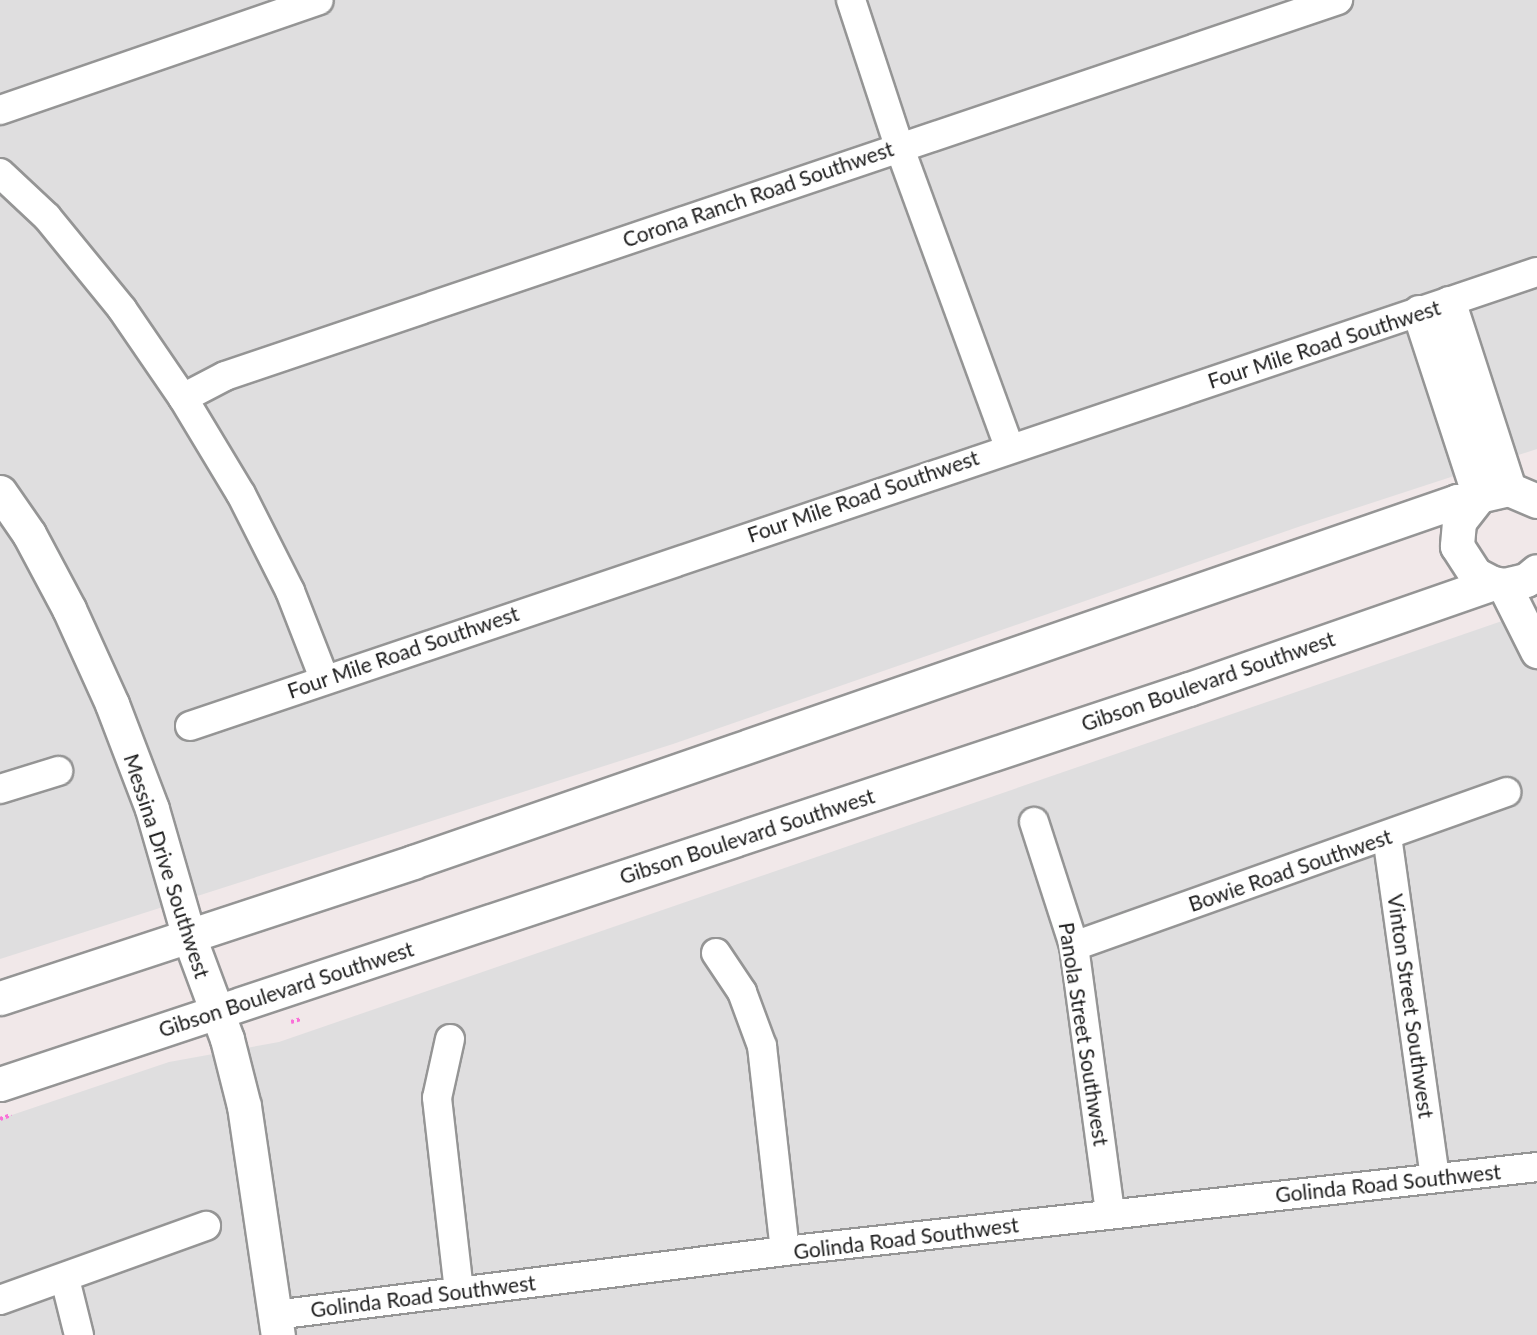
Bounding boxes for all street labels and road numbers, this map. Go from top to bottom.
street label: Corona Ranch Road Southwest [619,136,897,252]
street label: Four Mile Road Southwest [1204,294,1444,394]
street label: Four Mile Road Southwest [744,444,982,548]
street label: Four Mile Road Southwest [284,600,522,704]
street label: Gibson Boulevard Southwest [1078,626,1338,736]
street label: Messina Drive Southwest [119,751,215,981]
street label: Gibson Boulevard Southwest [616,783,878,889]
street label: Bowie Road Southwest [1185,823,1395,917]
street label: Vinton Street Southwest [1383,892,1439,1120]
street label: Panola Street Southwest [1054,920,1114,1148]
street label: Gibson Boulevard Southwest [155,936,417,1042]
street label: Golinda Road Southwest [1274,1159,1502,1207]
street label: Golinda Road Southwest [792,1212,1020,1264]
street label: Golinda Road Southwest [309,1270,537,1322]

